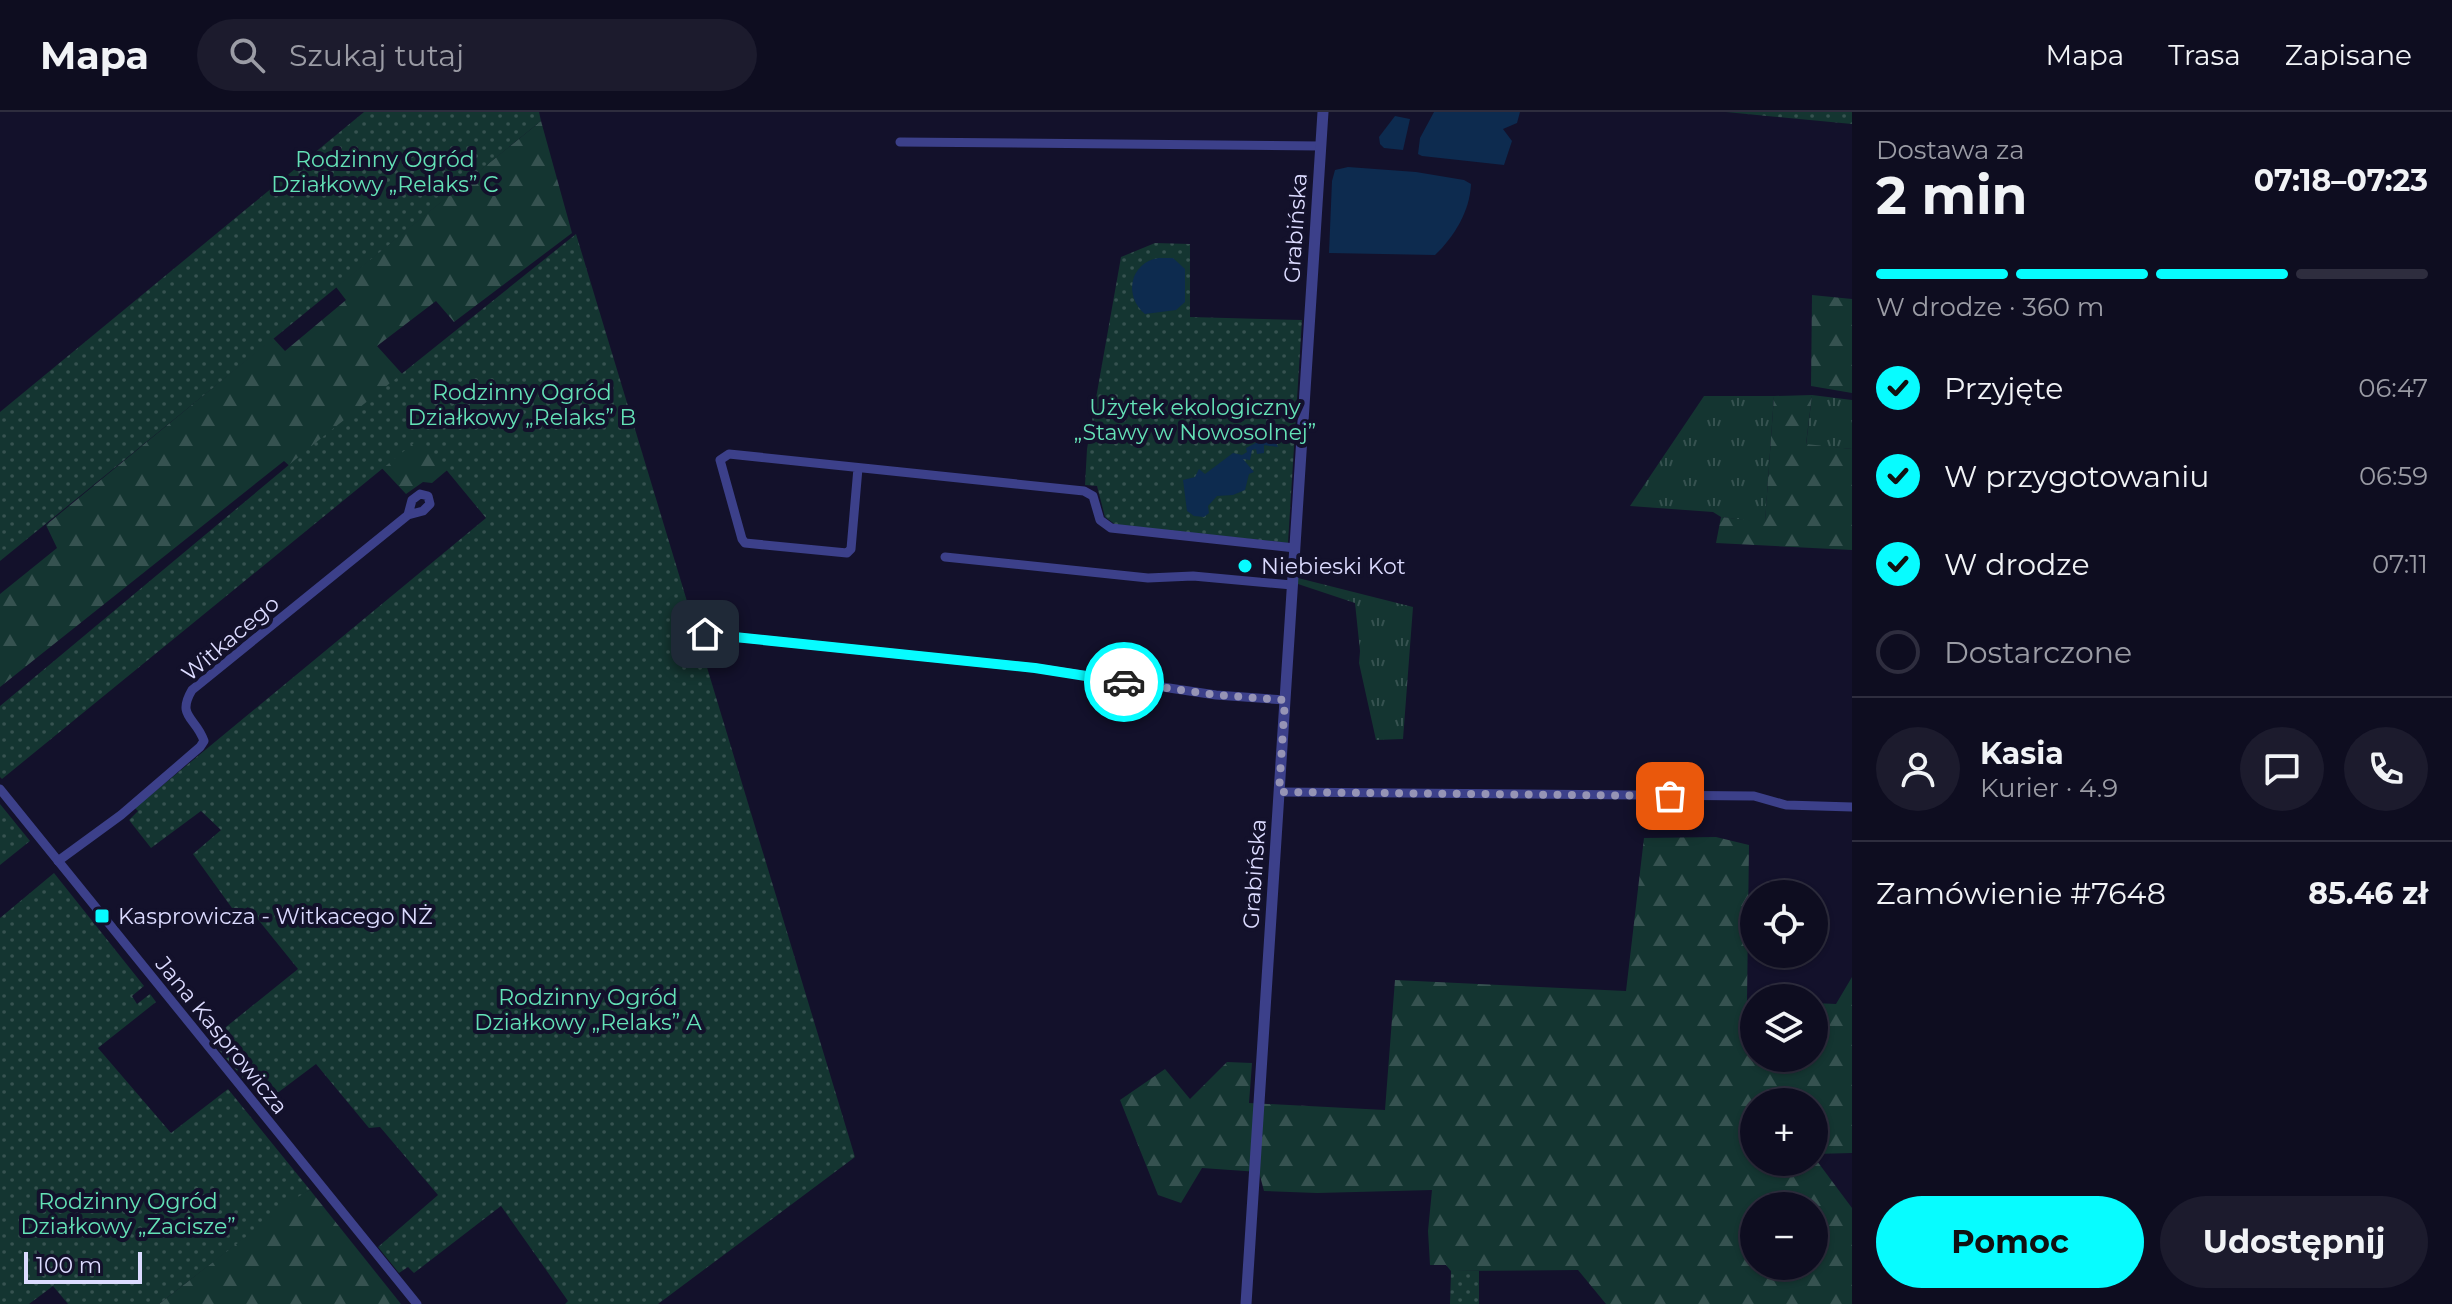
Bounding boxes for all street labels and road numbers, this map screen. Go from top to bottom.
street label: Grabińska [1278,172,1313,284]
street label: Witkacego [176,590,285,687]
street label: Grabińska [1237,818,1272,930]
street label: Jana Kasprowicza [149,950,294,1120]

